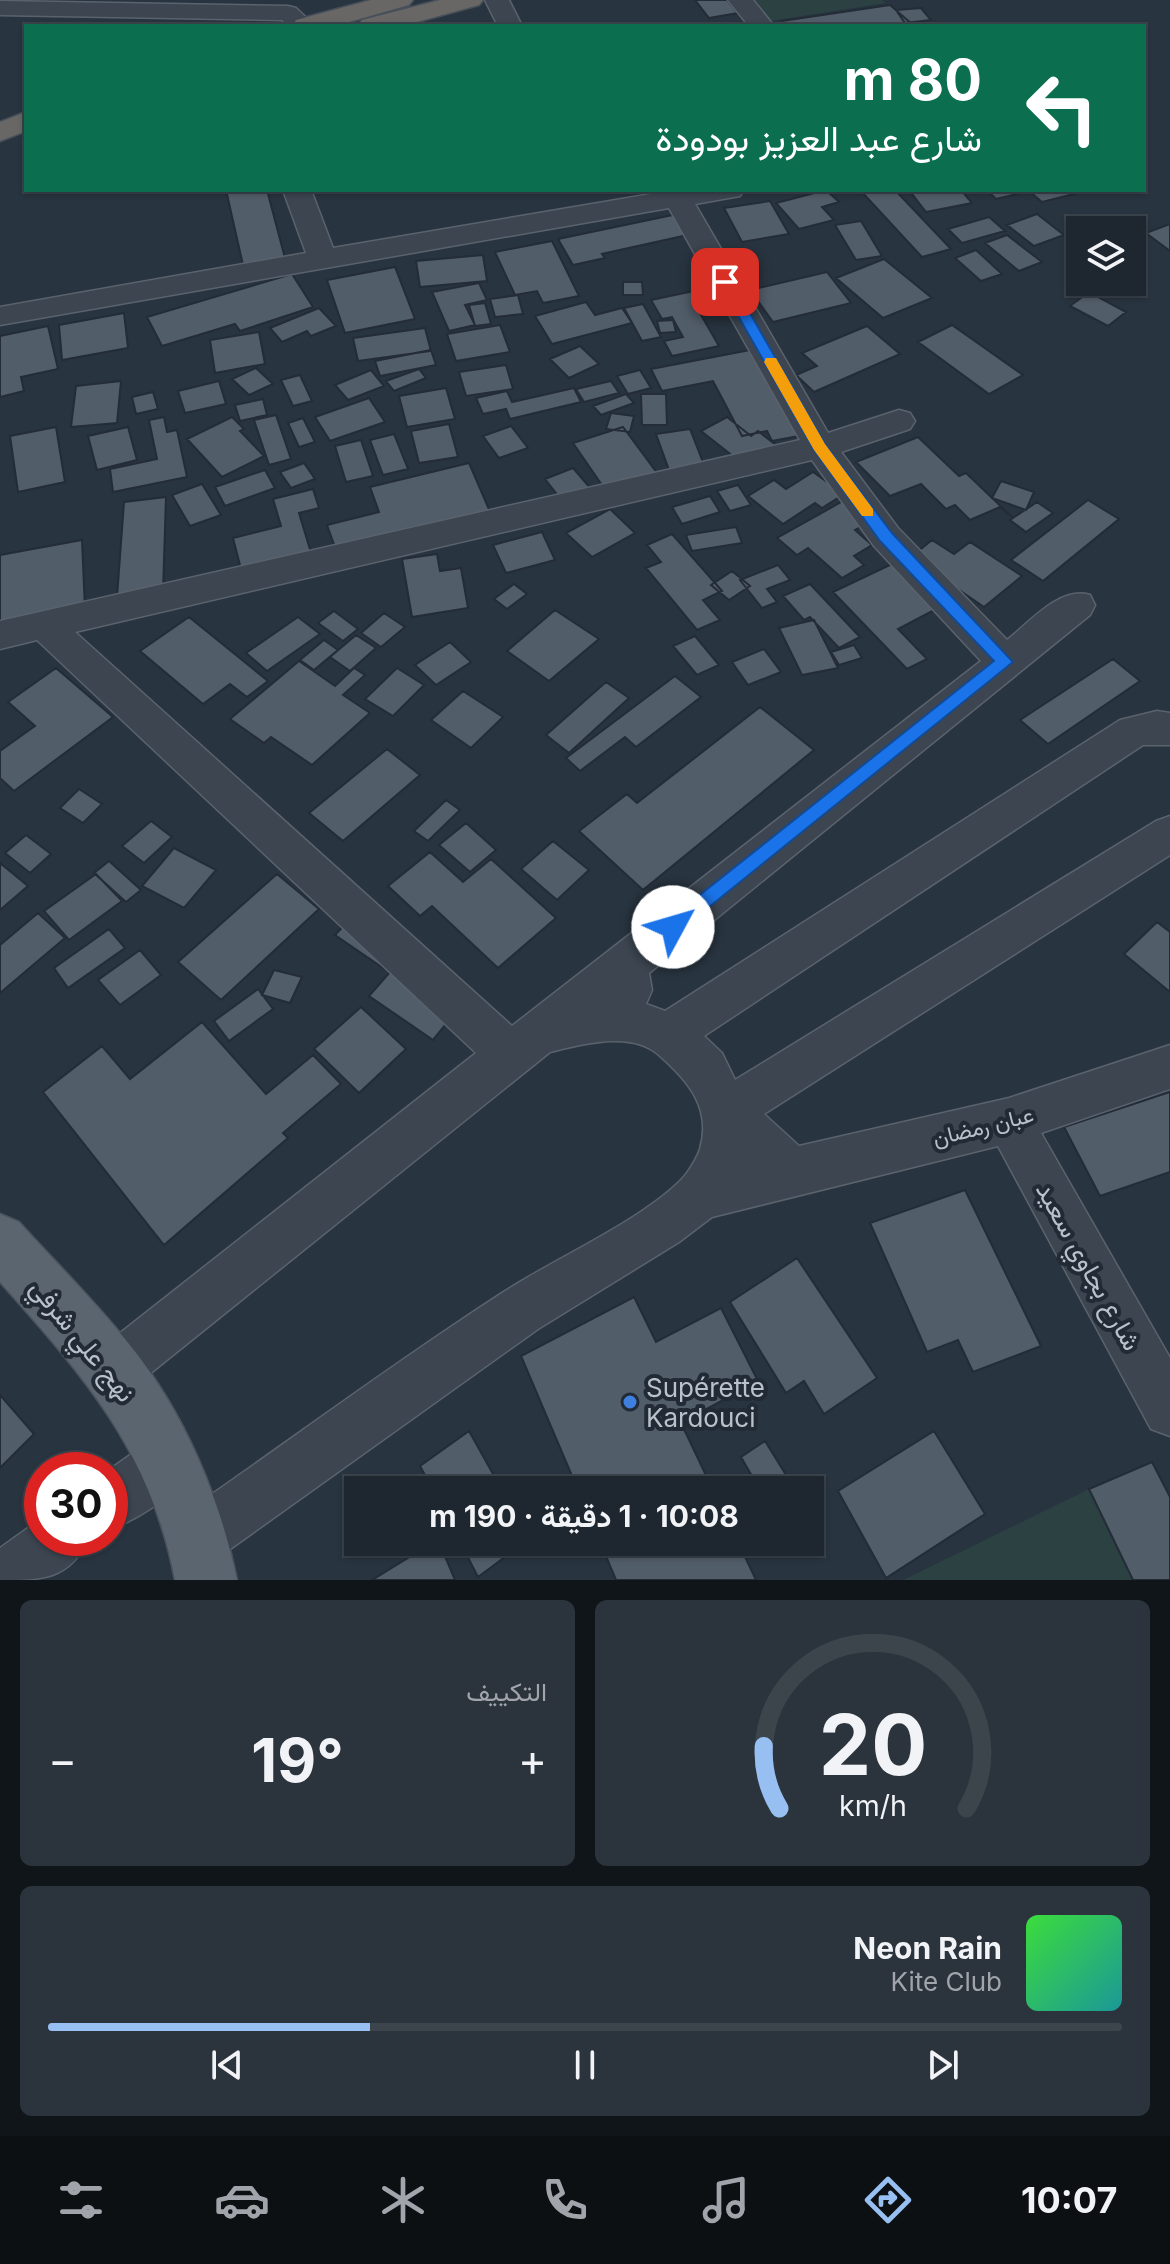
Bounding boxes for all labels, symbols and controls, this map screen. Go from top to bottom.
text: 80 m [843,46,982,114]
icon: left [1010,56,1114,160]
text: شارع عبد العزيز بودودة [655,116,982,160]
map controls [1066,216,1146,296]
button: layers [1066,216,1146,296]
pin [691,248,759,316]
icon: arrive [703,260,747,304]
position arrow [631,885,715,969]
street label: عبان رمضان [930,1101,1036,1152]
street label: شارع بجاوي سعيد [1025,1176,1148,1358]
street label: نهج علي شرفي [19,1272,142,1411]
place label: Supérette Kardouci [646,1372,765,1433]
marker: Supérette Kardouci [621,1393,639,1411]
speed limit sign: 30 [24,1452,128,1556]
text: 10:08 · 1 دقيقة · 190 m [429,1498,739,1534]
text: التكييف [466,1676,547,1707]
text: 20 [818,1694,927,1795]
text: 19° [251,1724,344,1796]
text: − [48,1733,77,1787]
text: + [518,1733,547,1787]
text: km/h [839,1788,906,1823]
text: Neon Rain [853,1930,1002,1966]
text: Kite Club [891,1966,1002,1997]
icon: previous [205,2043,249,2087]
icon: pause [563,2043,607,2087]
icon: next [921,2043,965,2087]
icon: filters [53,2172,109,2228]
icon: car [214,2172,270,2228]
icon: climate [375,2172,431,2228]
icon: phone [537,2172,593,2228]
icon: music [698,2172,754,2228]
icon: directions [860,2172,916,2228]
text: 10:07 [1021,2178,1117,2222]

